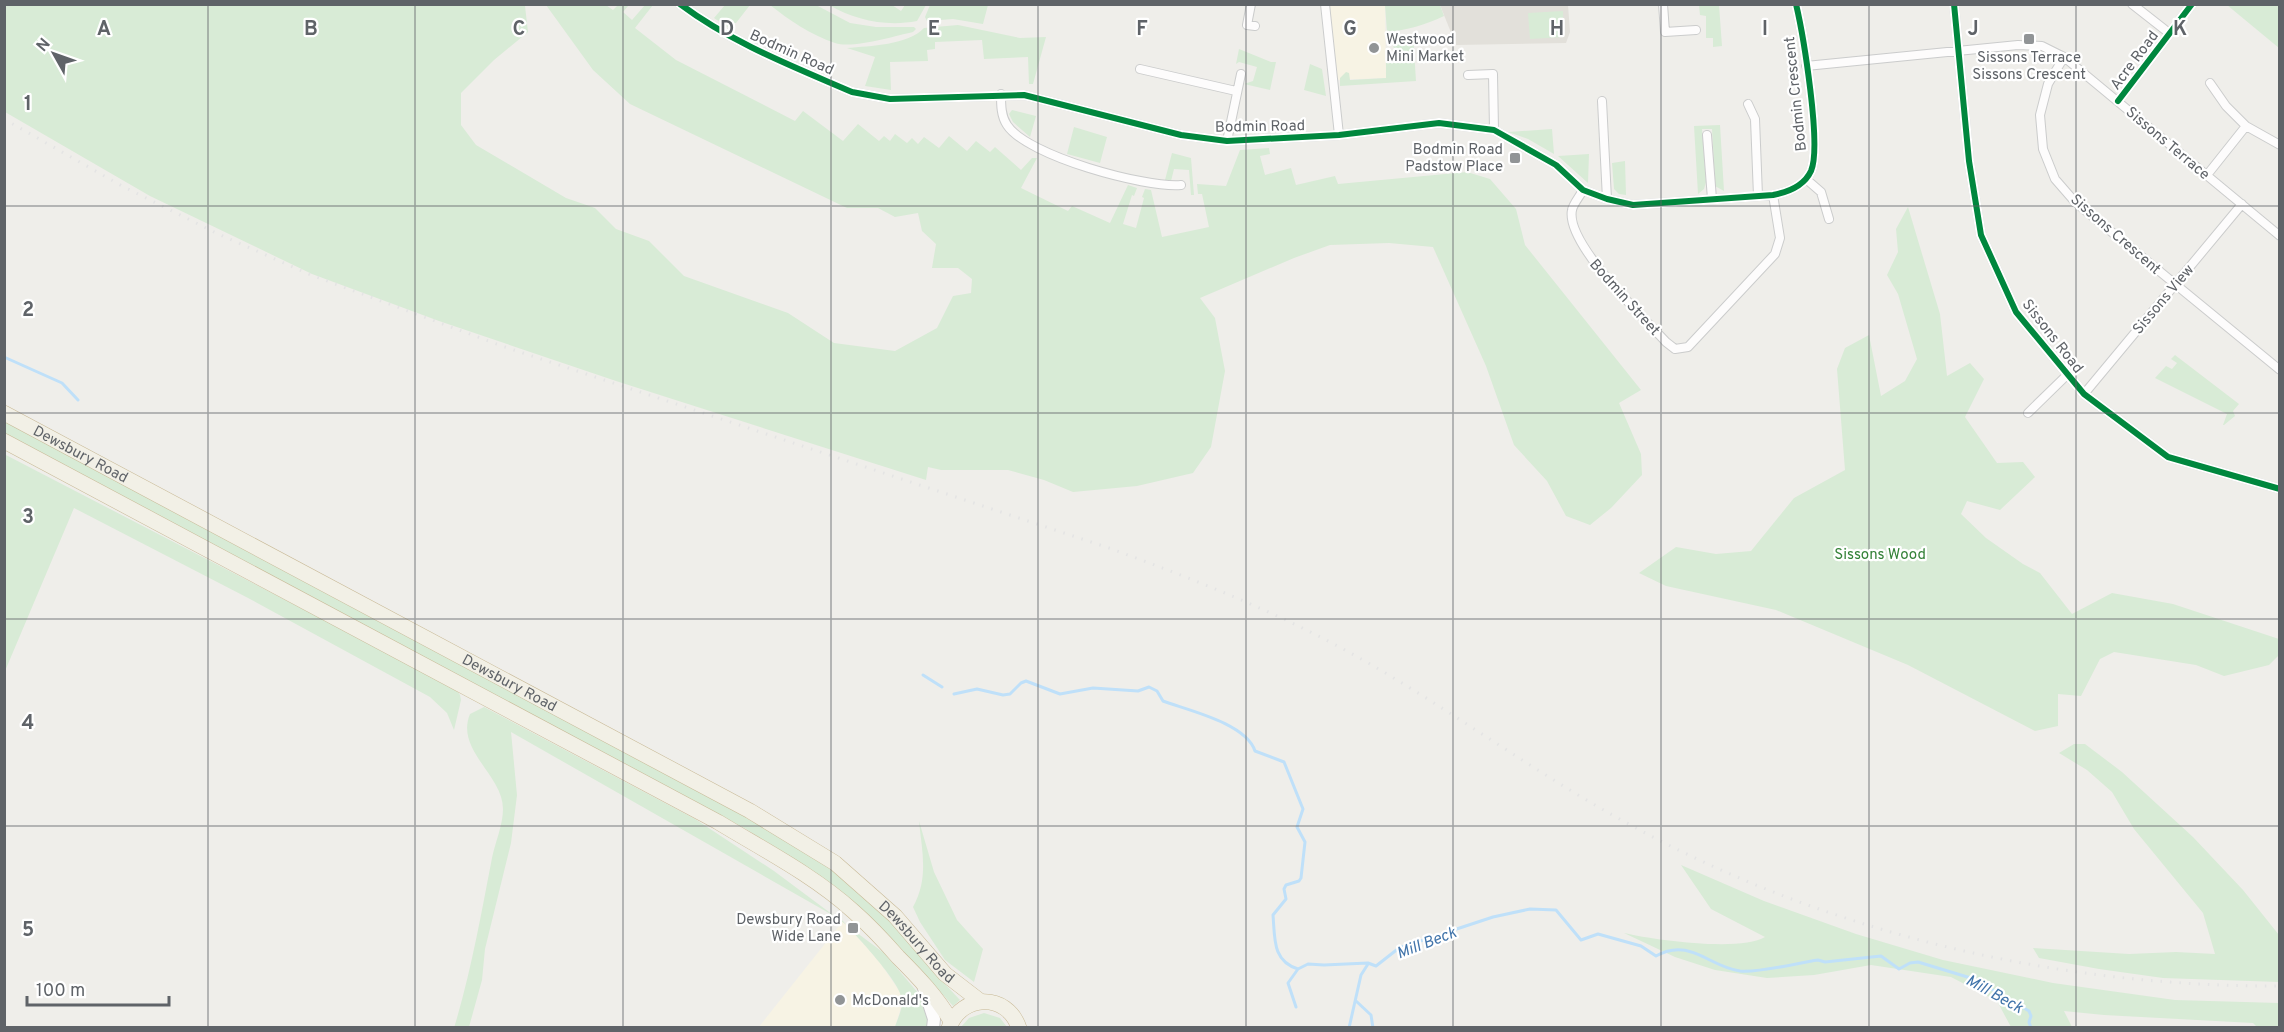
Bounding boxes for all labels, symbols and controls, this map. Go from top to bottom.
text: A [97,17,111,43]
text: B [304,17,318,43]
text: C [513,17,525,43]
text: D [720,17,734,43]
text: E [928,17,940,43]
text: F [1136,17,1148,43]
text: G [1343,17,1357,43]
text: H [1550,17,1564,43]
text: I [1762,17,1768,43]
text: J [1967,17,1979,43]
text: K [2173,17,2187,43]
north arrow [24,24,84,84]
street label: Bodmin Road [746,26,836,80]
street label: Acre Road [2107,27,2164,94]
place label: Westwood Mini Market [1386,31,1464,67]
marker: Sissons Terrace Sissons Crescent [2022,32,2036,46]
text: N [33,35,55,56]
street label: Bodmin Crescent [1781,36,1812,152]
marker: Westwood Mini Market [1367,41,1381,55]
place label: Sissons Terrace Sissons Crescent [1972,49,2086,85]
text: 1 [24,92,32,118]
street label: Sissons Terrace [2121,103,2213,185]
street label: Bodmin Road [1215,117,1305,138]
place label: Bodmin Road Padstow Place [1405,141,1503,177]
marker: Bodmin Road Padstow Place [1508,151,1522,165]
street label: Sissons Crescent [2066,191,2164,280]
street label: Bodmin Street [1584,256,1663,340]
street label: Sissons View [2129,261,2199,339]
street label: Sissons Road [2017,296,2087,378]
text: 2 [22,298,34,324]
street label: Dewsbury Road [29,422,131,488]
text: 3 [22,505,34,531]
park label: Sissons Wood [1834,546,1926,565]
street label: Dewsbury Road [458,651,560,717]
text: 4 [22,711,34,737]
street label: Dewsbury Road [874,898,958,989]
place label: Dewsbury Road Wide Lane [736,911,841,947]
text: 5 [22,918,34,944]
marker: Dewsbury Road Wide Lane [846,921,860,935]
water label: Mill Beck [1394,923,1460,964]
scale bar [27,969,170,1007]
water label: Mill Beck [1962,971,2027,1019]
text: 100 m [36,980,85,1003]
place label: McDonald's [852,992,929,1011]
marker: McDonald's [833,993,847,1007]

